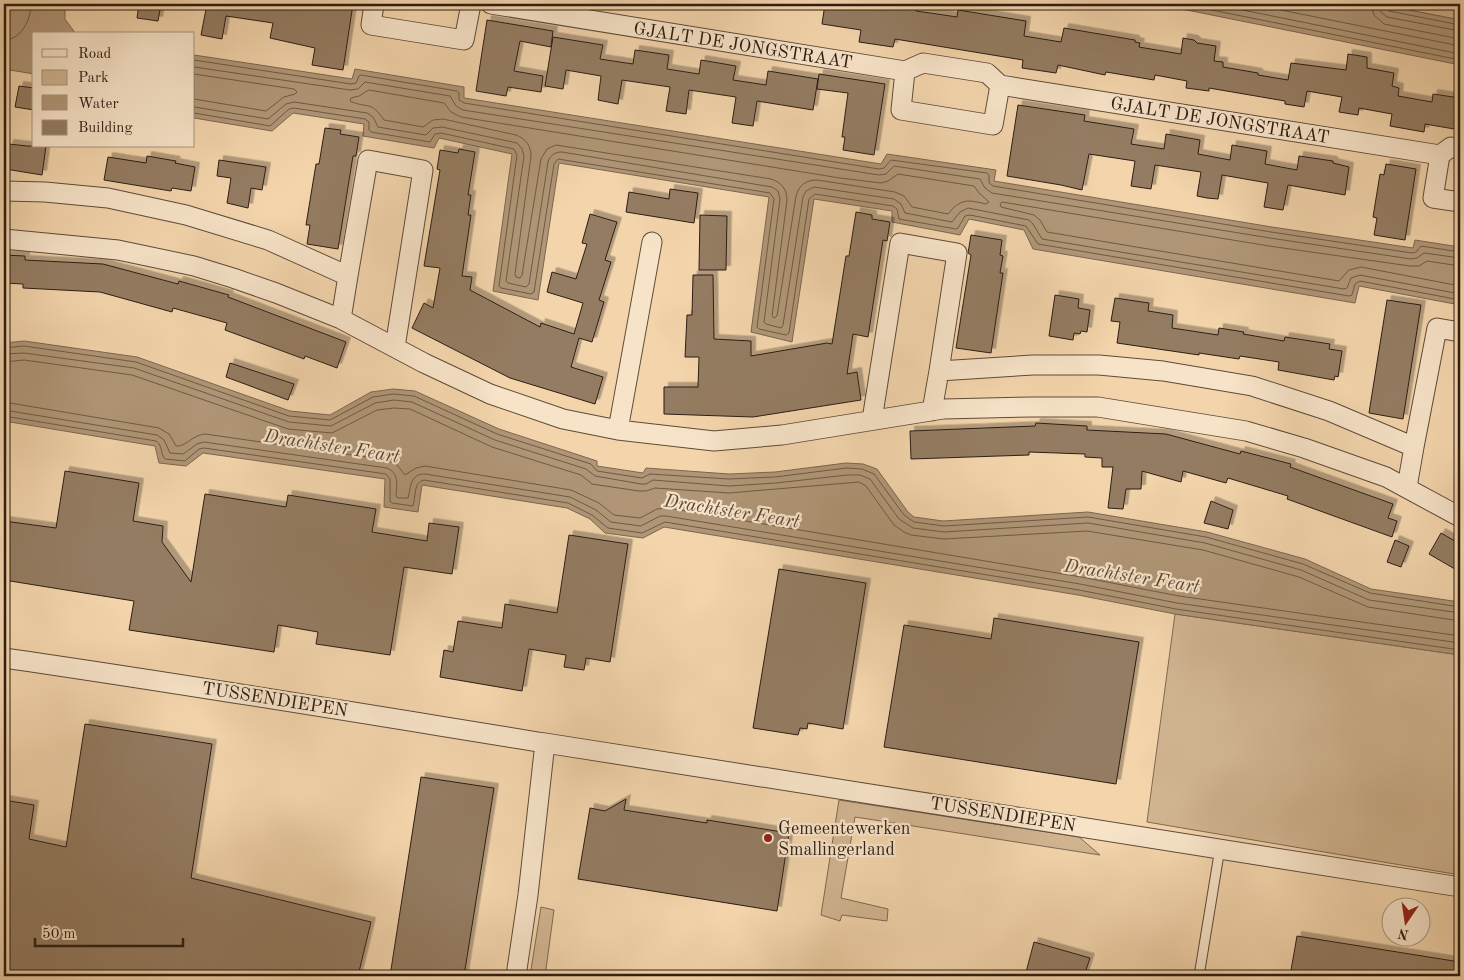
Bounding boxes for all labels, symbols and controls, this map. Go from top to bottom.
street label: GJALT DE JONGSTRAAT [632,20,854,72]
legend [32,32,195,148]
text: Road [78,47,112,62]
text: Park [78,71,109,86]
street label: GJALT DE JONGSTRAAT [1109,95,1331,147]
text: Water [78,97,119,112]
text: Building [78,121,133,136]
water label: Drachtster Feart [262,427,402,468]
water label: Drachtster Feart [662,492,802,533]
water label: Drachtster Feart [1062,557,1202,598]
street label: TUSSENDIEPEN [201,680,349,720]
street label: TUSSENDIEPEN [929,795,1077,835]
place label: Gemeentewerken Smallingerland [778,820,911,859]
marker: Gemeentewerken Smallingerland [762,832,774,844]
north arrow [1382,898,1432,948]
scale bar [35,915,182,947]
text: N [1396,926,1410,942]
text: 50 m [42,927,76,942]

